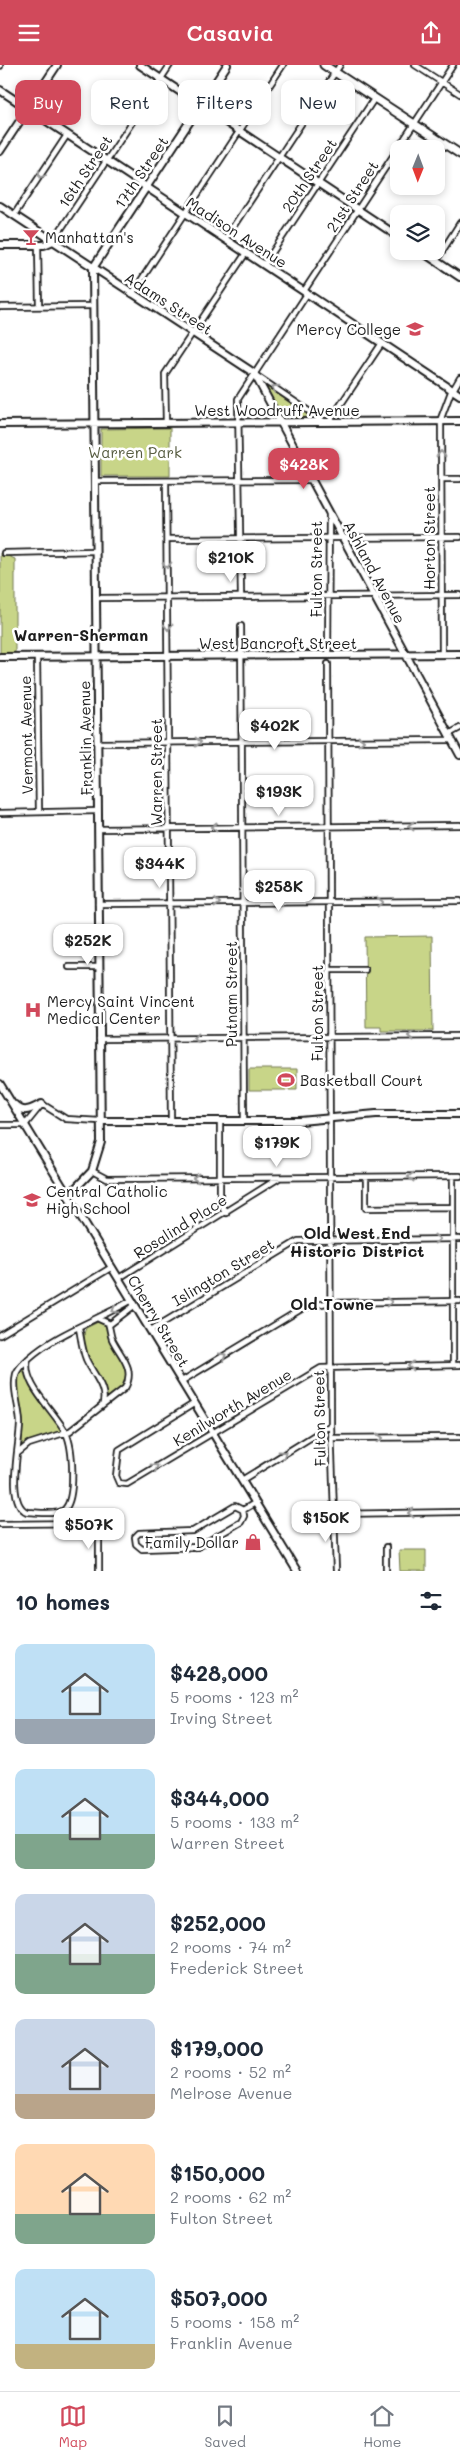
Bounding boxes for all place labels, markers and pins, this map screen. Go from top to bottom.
bar icon: Manhattan's [21,227,41,247]
place label: Manhattan's [45,227,134,247]
place label: Mercy College [296,319,401,339]
school or university icon: Mercy College [405,319,425,339]
pin: $428K [269,447,339,490]
pin: $210K [196,541,266,583]
pin: $402K [240,709,310,751]
pin: $193K [244,775,314,817]
pin: $344K [125,847,195,889]
pin: $258K [244,869,314,912]
pin: $252K [53,923,123,966]
place label: Mercy Saint Vincent Medical Center [47,991,195,1028]
hospital icon: Mercy Saint Vincent Medical Center [23,1000,43,1020]
sports icon: Basketball Court [276,1070,296,1090]
place label: Basketball Court [300,1070,423,1090]
pin: $179K [242,1125,312,1168]
place label: Central Catholic High School [46,1181,168,1218]
school or university icon: Central Catholic High School [22,1190,42,1210]
pin: $150K [291,1501,361,1543]
pin: $507K [54,1507,124,1550]
place label: Family Dollar [145,1532,239,1552]
shop icon: Family Dollar [243,1532,263,1552]

